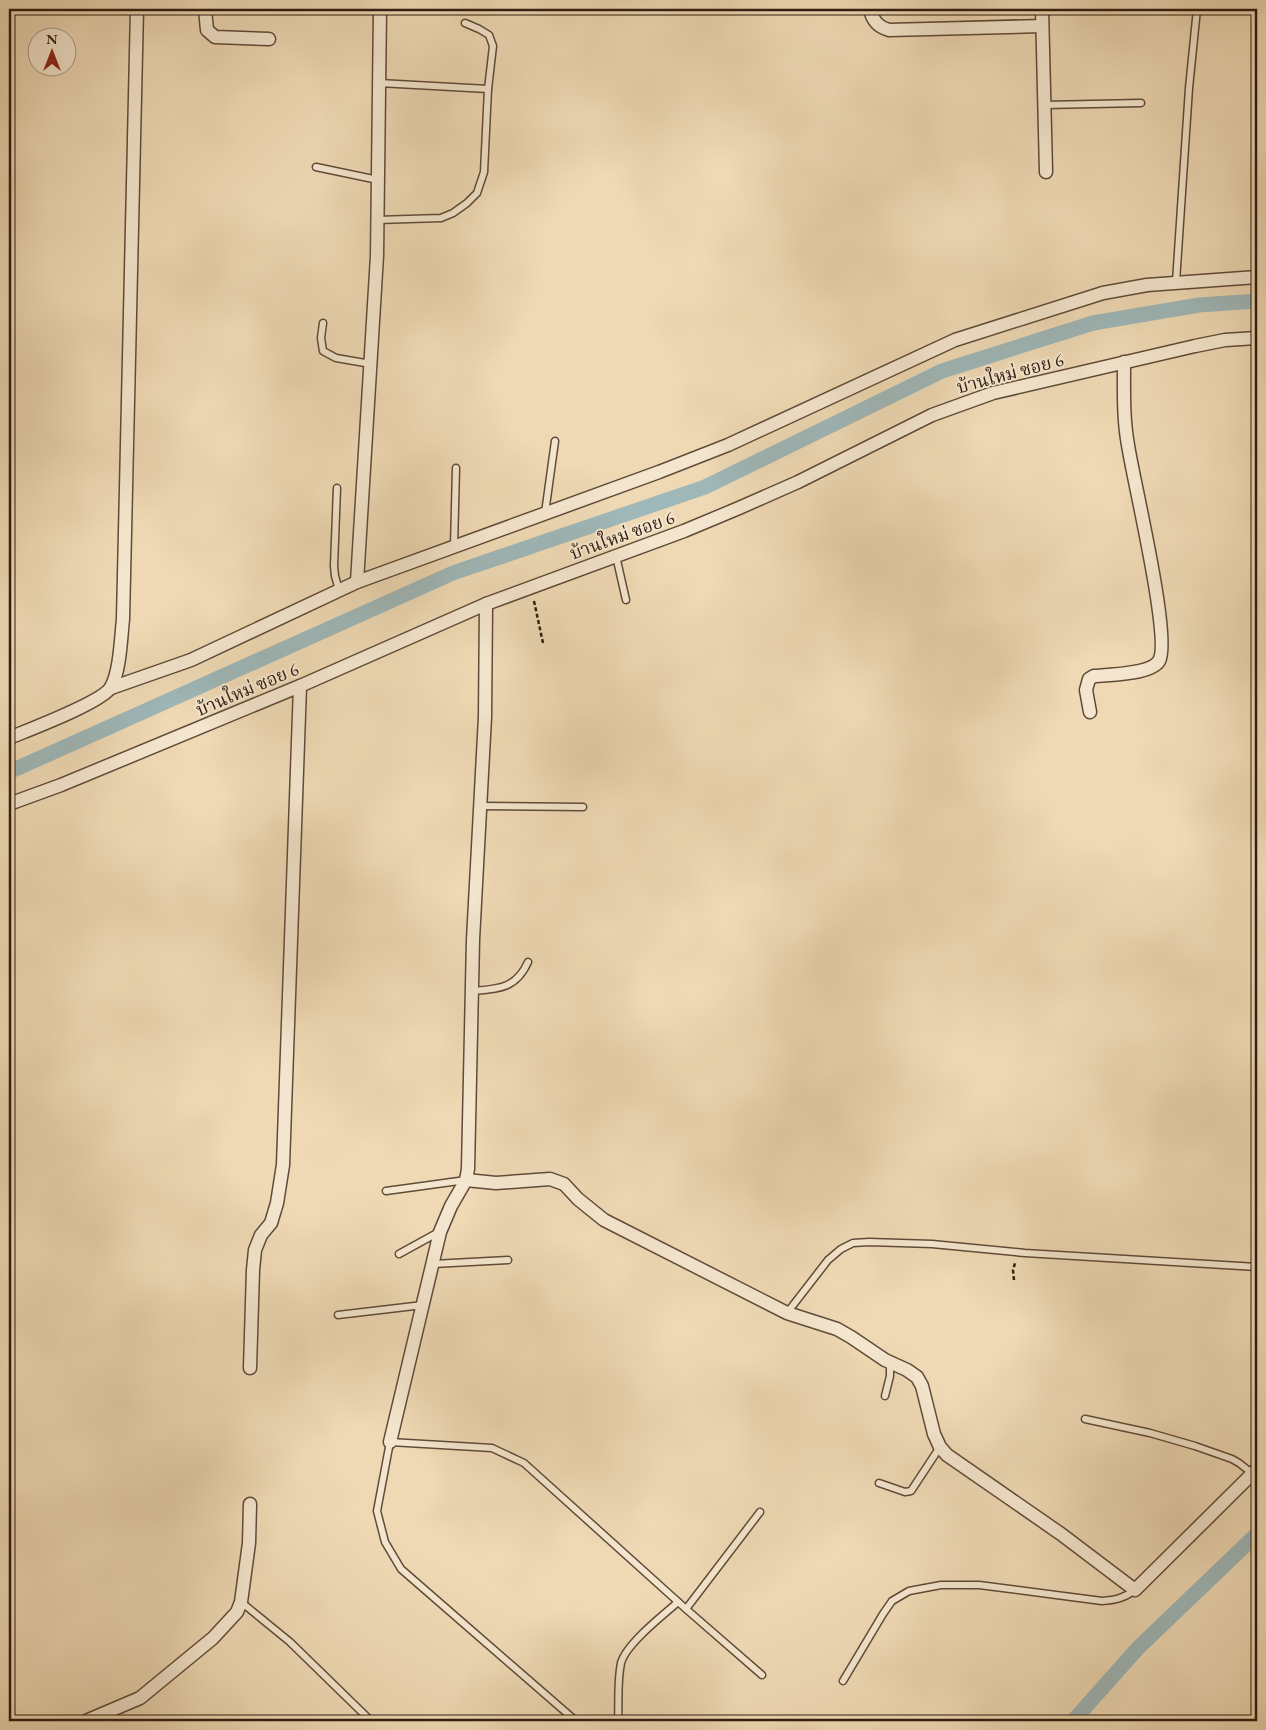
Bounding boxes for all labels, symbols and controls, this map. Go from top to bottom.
north arrow [28,28,78,78]
text: N [46,30,58,48]
street label: บ้านใหม่ ซอย 6 [954,348,1066,398]
street label: บ้านใหม่ ซอย 6 [567,505,678,565]
street label: บ้านใหม่ ซอย 6 [192,657,302,721]

